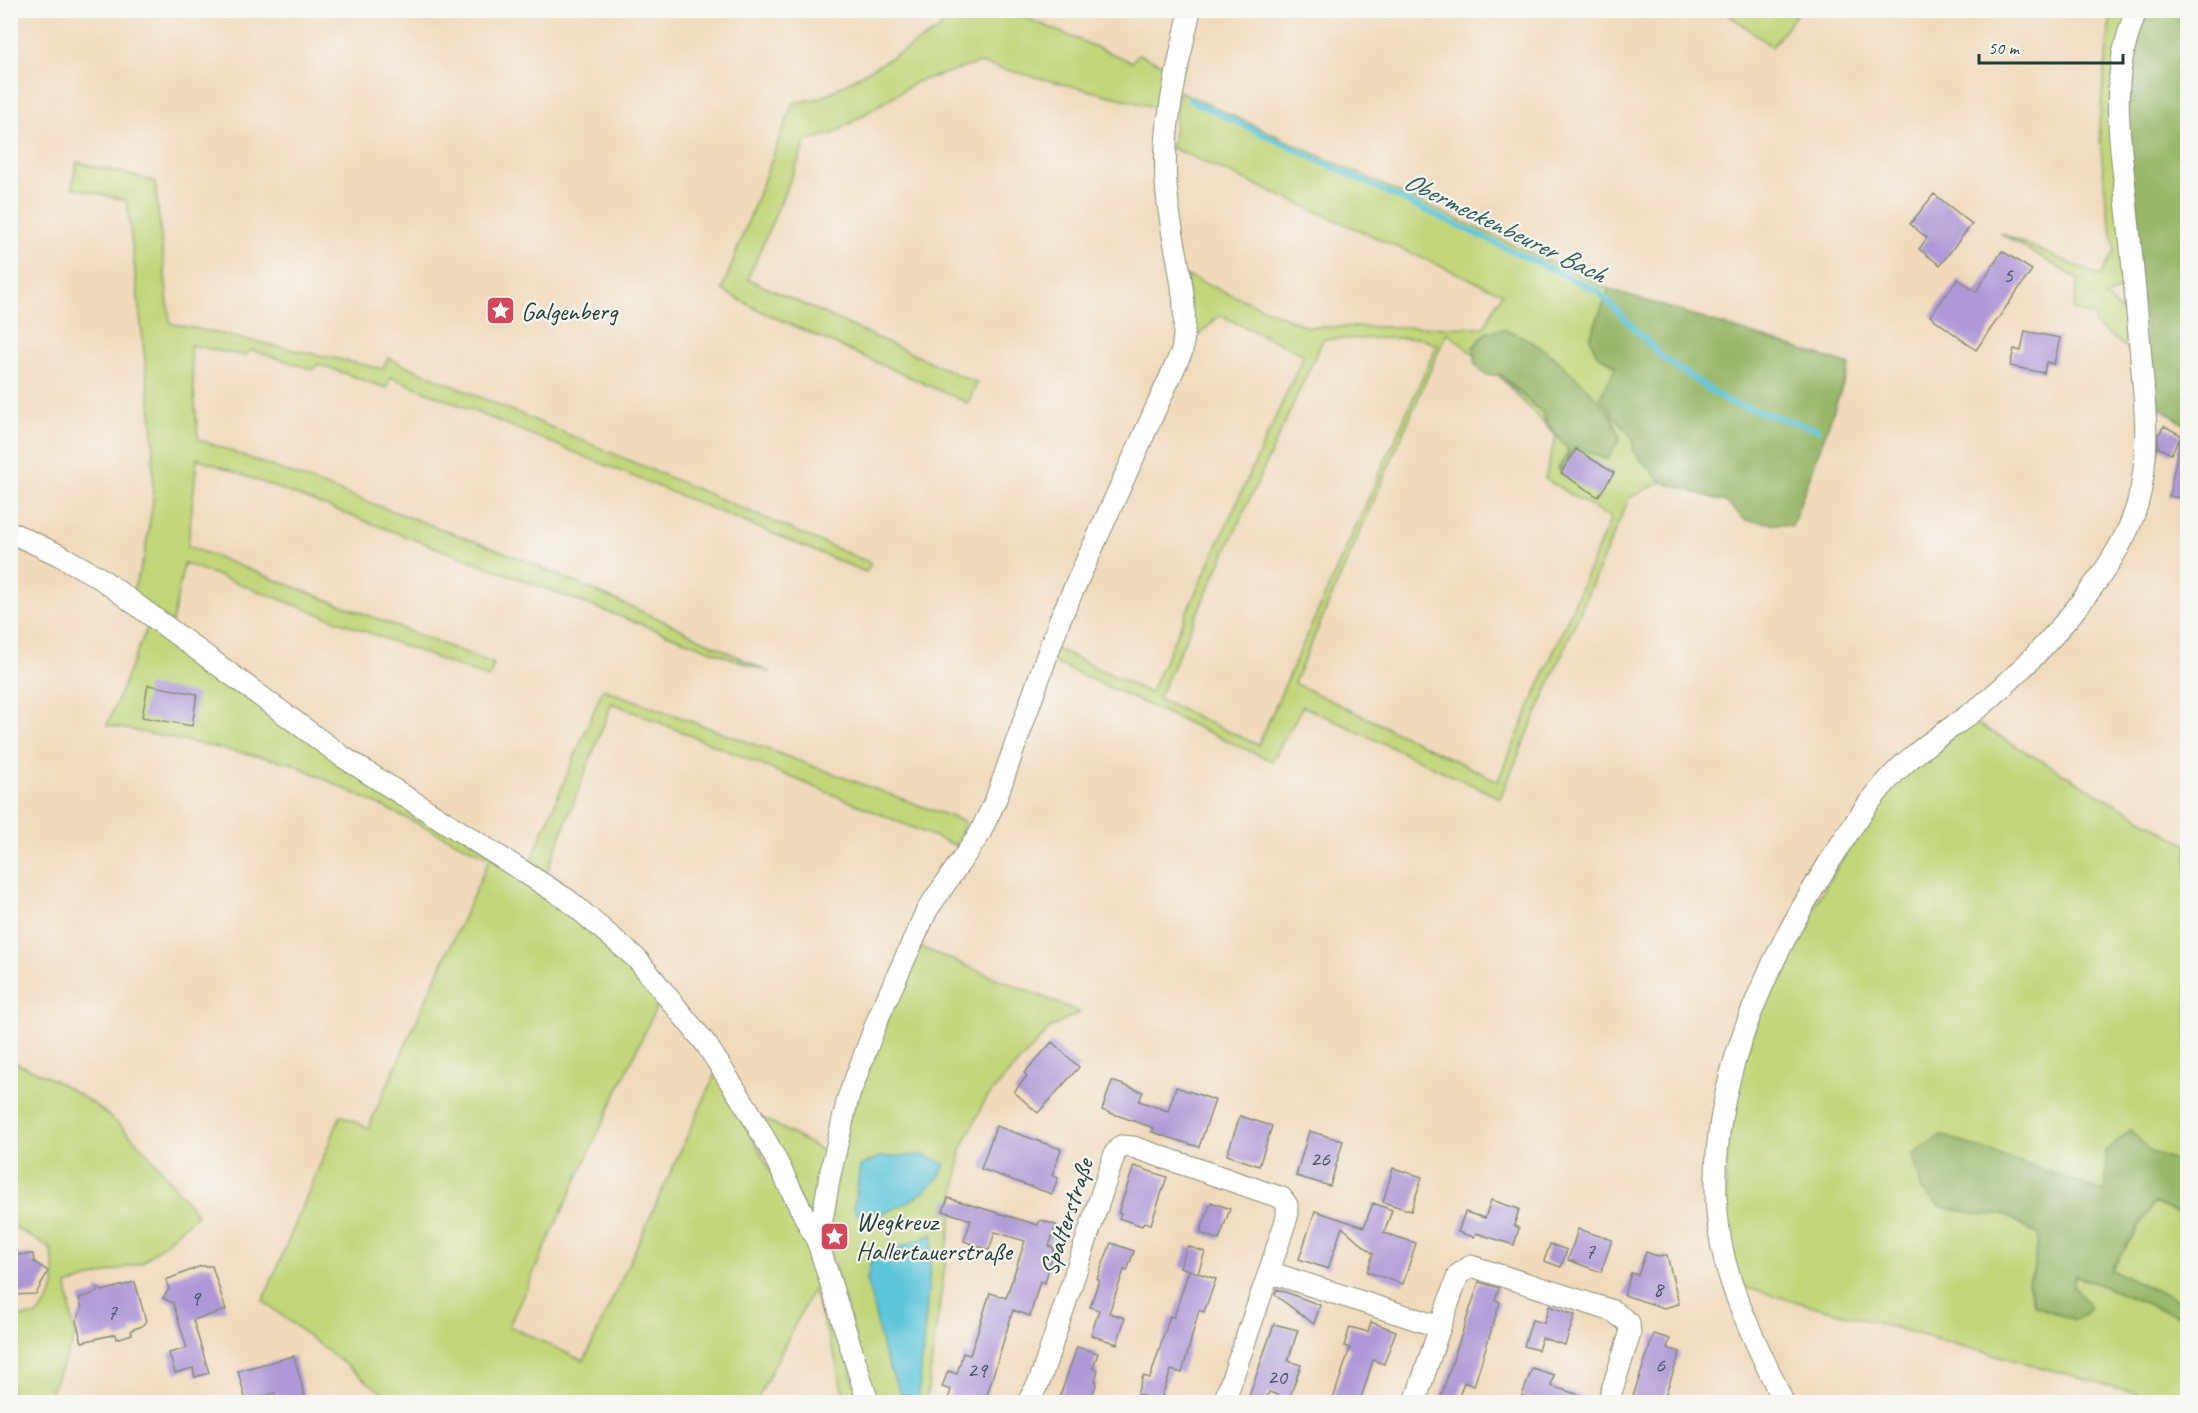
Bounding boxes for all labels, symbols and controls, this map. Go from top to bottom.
scale bar [1979,27,2123,65]
text: 50 m [1988,37,2021,59]
water label: Obermeckenbeurer Bach [1398,163,1613,291]
house number: 5 [2003,261,2014,289]
place icon: Galgenberg [484,295,516,327]
place label: Galgenberg [521,295,619,328]
house number: 26 [1310,1145,1331,1173]
street label: Spalterstraße [1032,1152,1102,1280]
place label: Wegkreuz Hallertauerstraße [856,1205,1014,1268]
place icon: Wegkreuz Hallertauerstraße [819,1220,851,1252]
house number: 7 [1585,1237,1596,1265]
house number: 8 [1653,1275,1665,1303]
house number: 9 [190,1284,202,1312]
house number: 7 [107,1298,118,1326]
house number: 6 [1655,1351,1666,1379]
house number: 29 [967,1356,989,1384]
house number: 20 [1267,1363,1289,1391]

